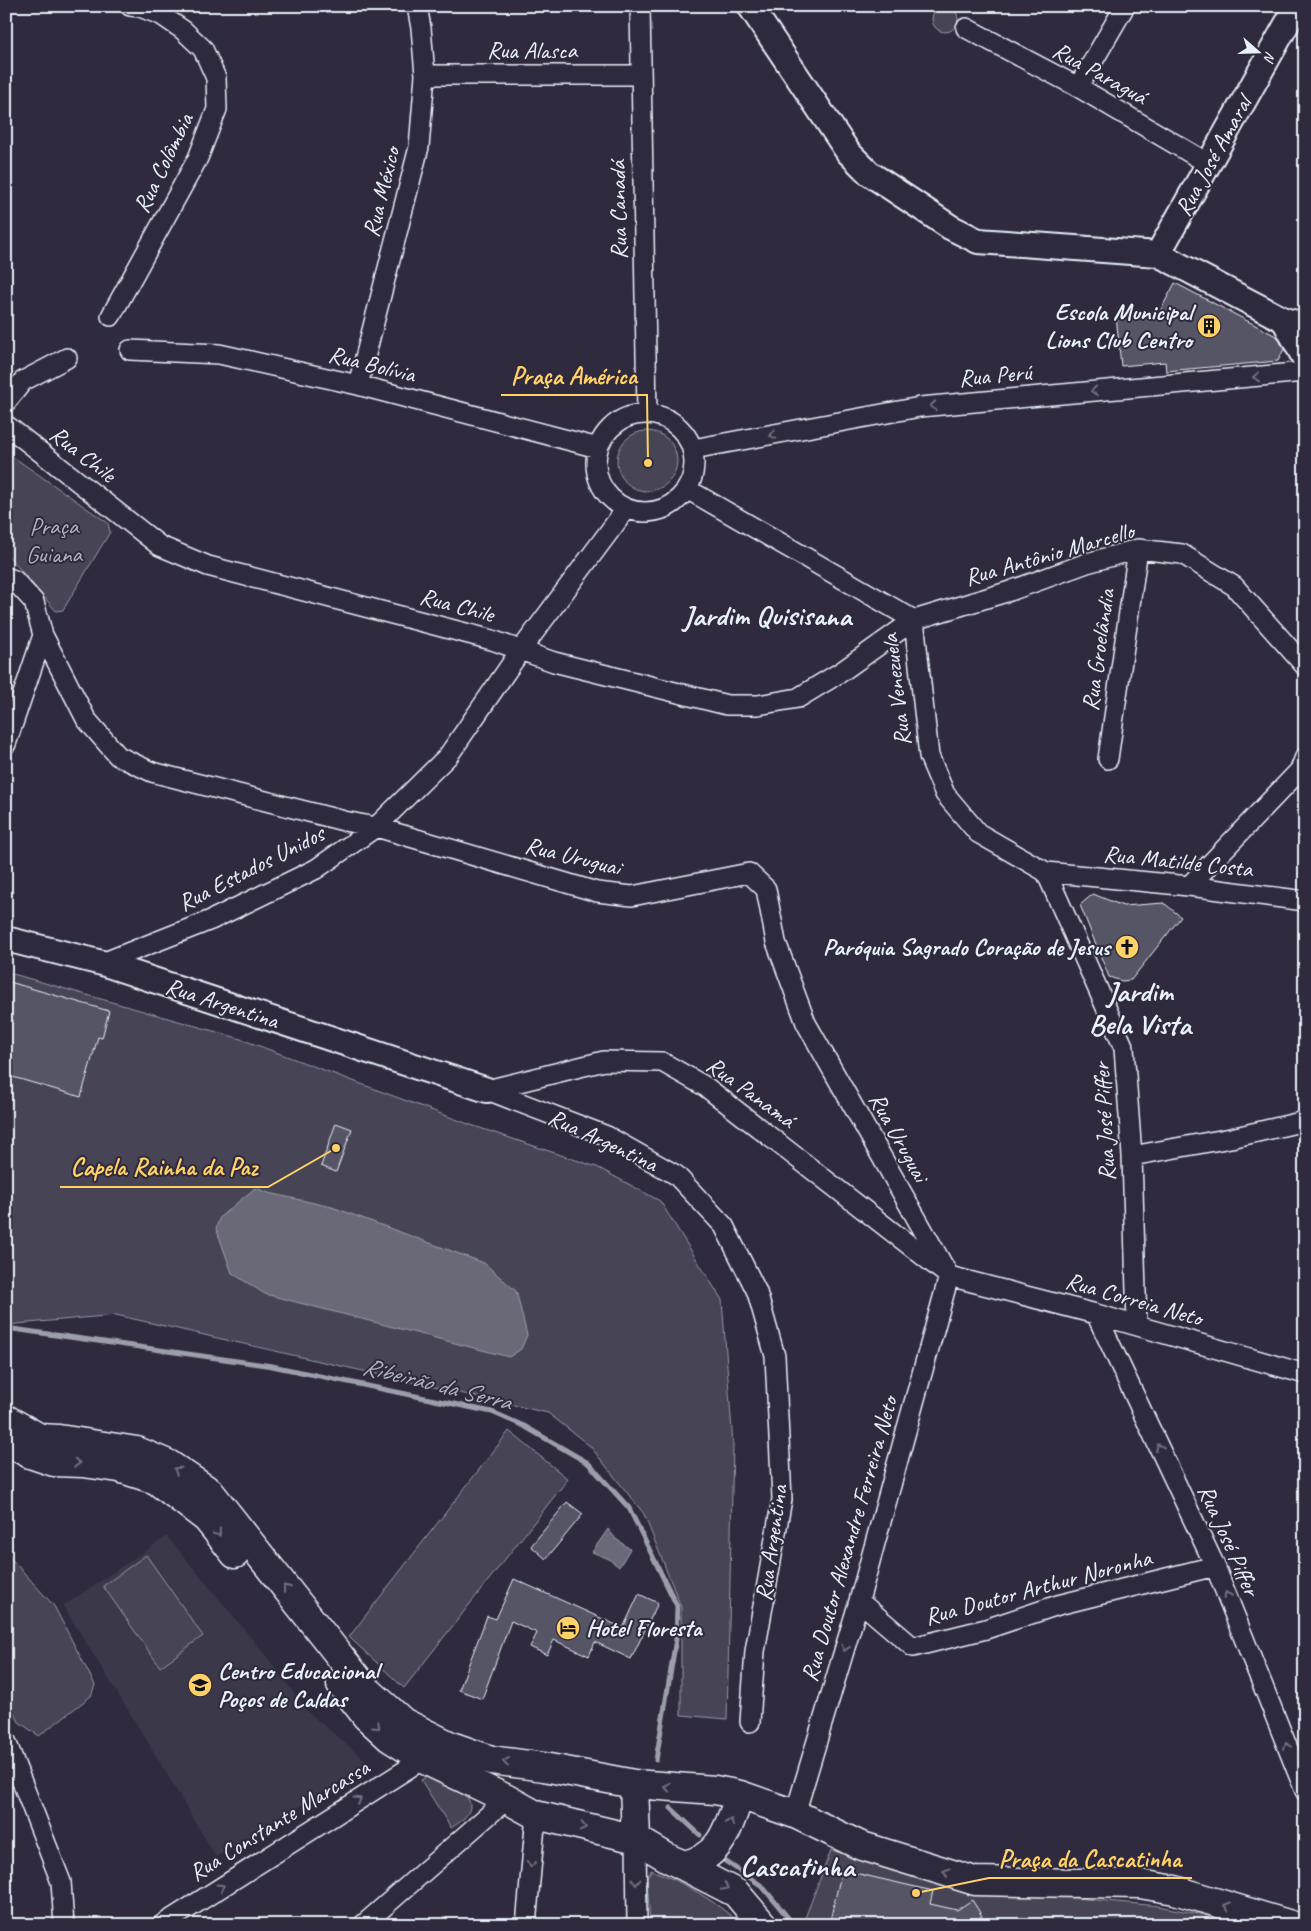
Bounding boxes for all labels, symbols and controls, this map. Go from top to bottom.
north arrow [1234,28,1284,78]
street label: Rua Alasca [487,35,579,65]
street label: Rua Paraguá [1048,35,1155,112]
text: N [1259,49,1279,65]
street label: Rua José Amaral [1168,87,1260,221]
street label: Rua Colômbia [126,107,201,218]
street label: Rua México [355,142,407,240]
street label: Rua Canadá [602,158,634,260]
place label: Escola Municipal Lions Club Centro [1045,297,1197,355]
building icon: Escola Municipal Lions Club Centro [1196,313,1222,339]
street label: Rua Bolívia [326,339,420,390]
callout: Praça América [501,355,647,395]
street label: Rua Perú [958,357,1035,393]
text: Praça América [511,360,639,392]
one-way arrow [1252,371,1260,382]
one-way arrow [1090,385,1098,396]
one-way arrow [928,400,936,411]
street label: Rua Chile [44,419,124,490]
one-way arrow [768,429,777,439]
park label: Praça Guiana [26,511,84,569]
street label: Rua Antônio Marcello [961,515,1139,592]
street label: Rua Chile [417,581,499,630]
street label: Rua Groelândia [1075,586,1122,713]
district label: Jardim Quisisana [681,597,853,634]
street label: Rua Venezuela [874,631,918,748]
street label: Rua Estados Unidos [173,817,332,918]
street label: Rua Uruguai [522,830,627,883]
street label: Rua Matilde Costa [1102,838,1255,884]
place label: Paróquia Sagrado Coração de Jesus [823,932,1113,962]
church icon: Paróquia Sagrado Coração de Jesus [1114,934,1140,960]
street label: Rua Argentina [162,971,284,1036]
district label: Jardim Bela Vista [1089,973,1193,1043]
street label: Rua Panamá [701,1050,803,1136]
street label: Rua José Piffer [1086,1060,1122,1182]
street label: Rua Uruguai [862,1087,937,1190]
street label: Rua Argentina [544,1102,664,1179]
callout: Capela Rainha da Paz [60,1147,268,1187]
text: Capela Rainha da Paz [71,1151,260,1183]
street label: Rua Correia Neto [1062,1265,1208,1333]
water label: Ribeirão da Serra [360,1350,516,1418]
street label: Rua Doutor Alexandre Ferreira Neto [794,1391,905,1685]
one-way arrow [1155,1443,1165,1452]
one-way arrow [74,1457,82,1468]
one-way arrow [173,1467,182,1476]
street label: Rua José Piffer [1191,1480,1268,1602]
street label: Rua Argentina [748,1482,794,1603]
one-way arrow [212,1527,221,1536]
street label: Rua Doutor Arthur Noronha [921,1542,1156,1632]
one-way arrow [283,1585,291,1594]
one-way arrow [1222,1591,1233,1600]
place label: Hotel Floresta [586,1613,704,1643]
hotel icon: Hotel Floresta [555,1615,581,1641]
one-way arrow [841,1643,851,1651]
place label: Centro Educacional Poços de Caldas [218,1656,384,1714]
school or university icon: Centro Educacional Poços de Caldas [187,1672,213,1698]
one-way arrow [371,1720,380,1729]
one-way arrow [1282,1742,1293,1751]
street label: Rua Constante Marcassa [183,1752,376,1888]
one-way arrow [502,1757,510,1768]
one-way arrow [662,1782,670,1793]
one-way arrow [353,1796,362,1806]
one-way arrow [723,1818,734,1827]
one-way arrow [578,1821,586,1831]
callout: Praça da Cascatinha [989,1838,1192,1878]
text: Praça da Cascatinha [999,1843,1184,1875]
district label: Cascatinha [740,1848,856,1885]
one-way arrow [526,1860,537,1868]
one-way arrow [943,1867,951,1877]
one-way arrow [631,1878,642,1886]
one-way arrow [720,1881,729,1891]
one-way arrow [216,1883,225,1893]
one-way arrow [1224,1901,1232,1911]

